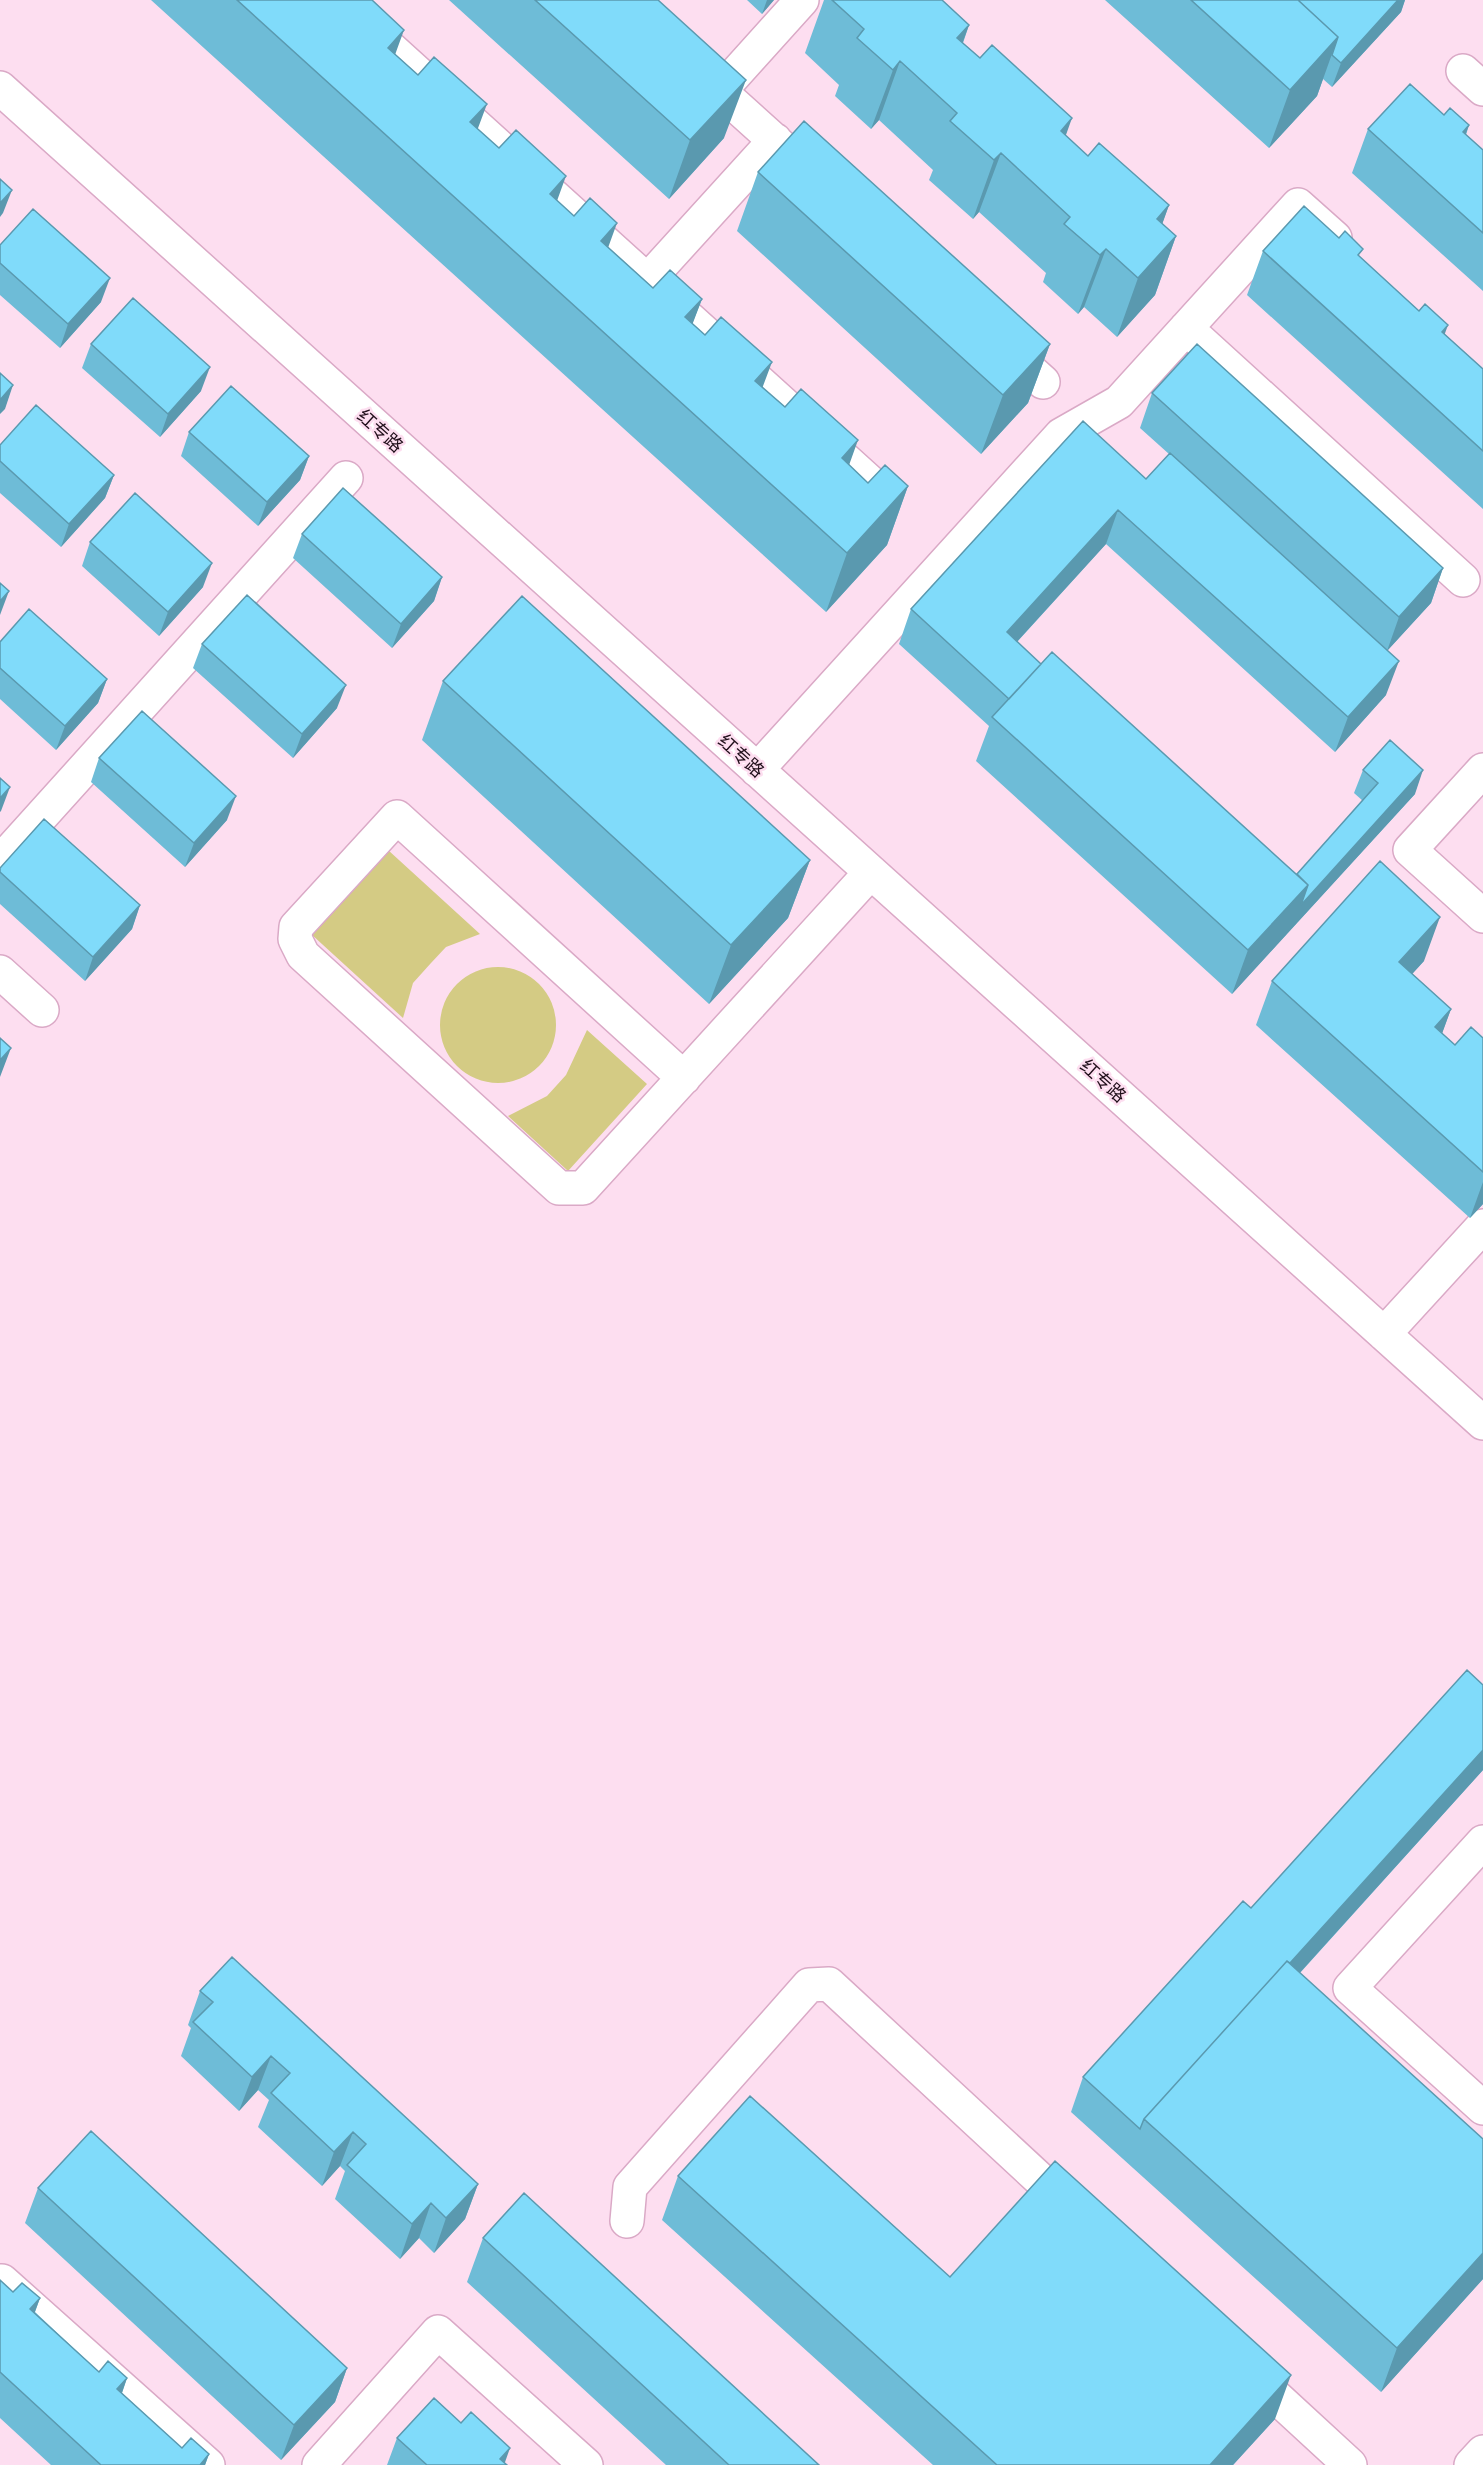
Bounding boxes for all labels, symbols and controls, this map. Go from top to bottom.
street label: 红专路 [353,405,407,456]
street label: 红专路 [714,730,768,781]
street label: 红专路 [1076,1055,1130,1106]

